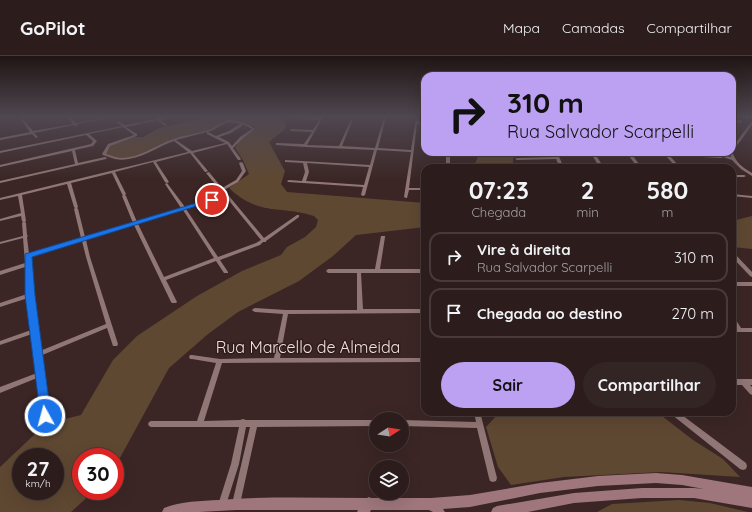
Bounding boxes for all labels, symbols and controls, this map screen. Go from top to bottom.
text: GoPilot [20,16,86,40]
text: Mapa [503,19,540,37]
text: Camadas [562,19,624,37]
text: Compartilhar [646,19,732,37]
text: 310 m [507,85,584,120]
icon: right [441,88,493,140]
text: Rua Salvador Scarpelli [507,120,694,143]
text: 07:23 [469,175,529,205]
text: 2 [581,175,595,205]
text: 580 [647,175,688,205]
pin [195,183,229,217]
icon: arrive [201,189,223,211]
text: Chegada [471,204,526,220]
text: min [577,204,599,220]
text: m [661,204,673,220]
text: Vire à direita [477,240,571,259]
icon: right [443,246,465,268]
text: 310 m [674,248,714,267]
text: Rua Salvador Scarpelli [477,259,612,275]
icon: arrive [443,302,465,324]
text: Chegada ao destino [477,304,622,323]
text: 270 m [672,304,714,323]
street label: Rua Marcello de Almeida [216,337,400,357]
button: Sair [441,362,575,408]
button: Compartilhar [583,362,716,408]
position arrow [24,395,66,437]
north arrow [369,412,409,452]
map controls [369,412,409,500]
speed limit sign: 30 [72,448,124,500]
text: 27 [27,456,49,481]
button: layers [369,460,409,500]
text: km/h [25,477,51,490]

